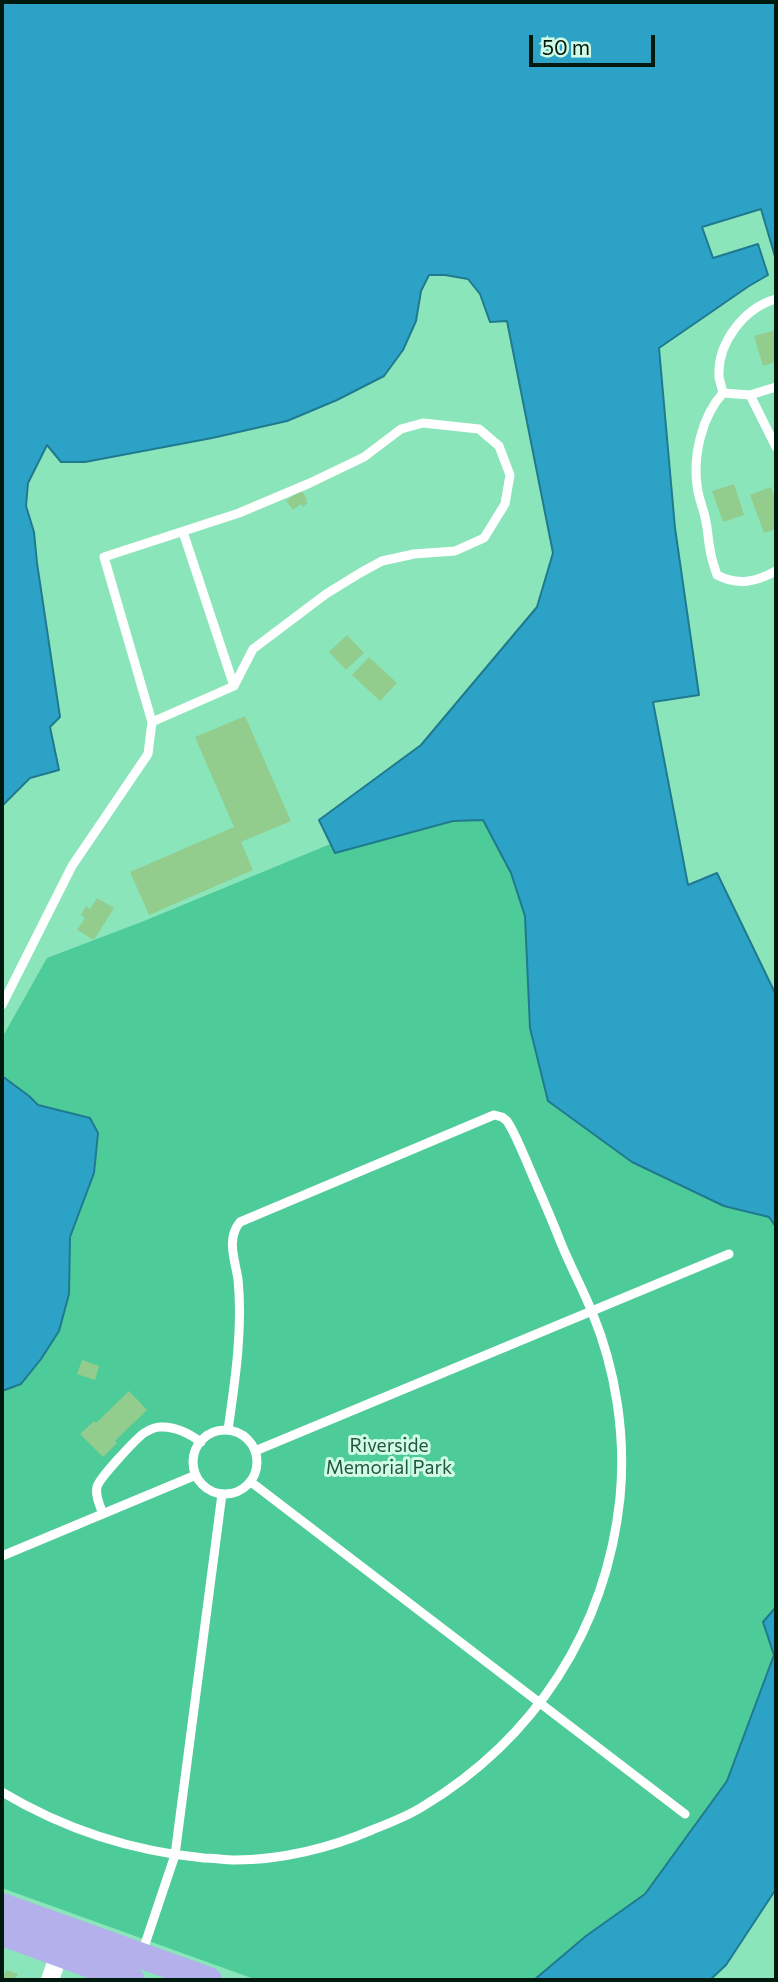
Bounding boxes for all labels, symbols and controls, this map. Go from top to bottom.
scale bar [533,21,659,65]
text: 50 m [542,34,590,59]
park label: Riverside Memorial Park [326,1435,452,1479]

